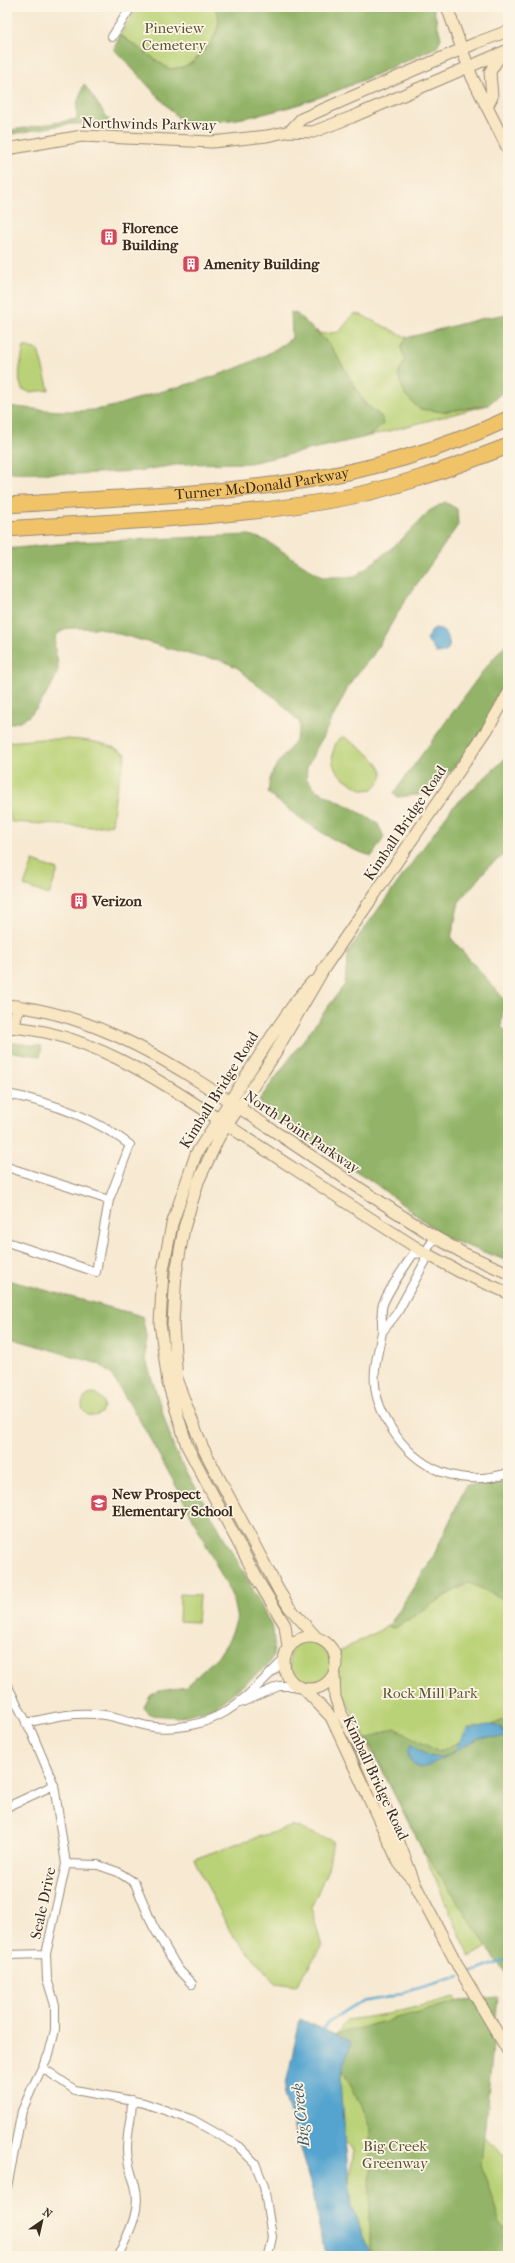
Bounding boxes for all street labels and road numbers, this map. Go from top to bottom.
street label: Northwinds Parkway [81,114,218,134]
street label: Turner McDonald Parkway [174,463,352,503]
street label: Kimball Bridge Road [360,761,451,884]
street label: Kimball Bridge Road [176,1027,263,1152]
street label: North Point Parkway [241,1087,364,1178]
street label: Kimball Bridge Road [339,1713,413,1844]
street label: Seale Drive [27,1865,60,1941]

